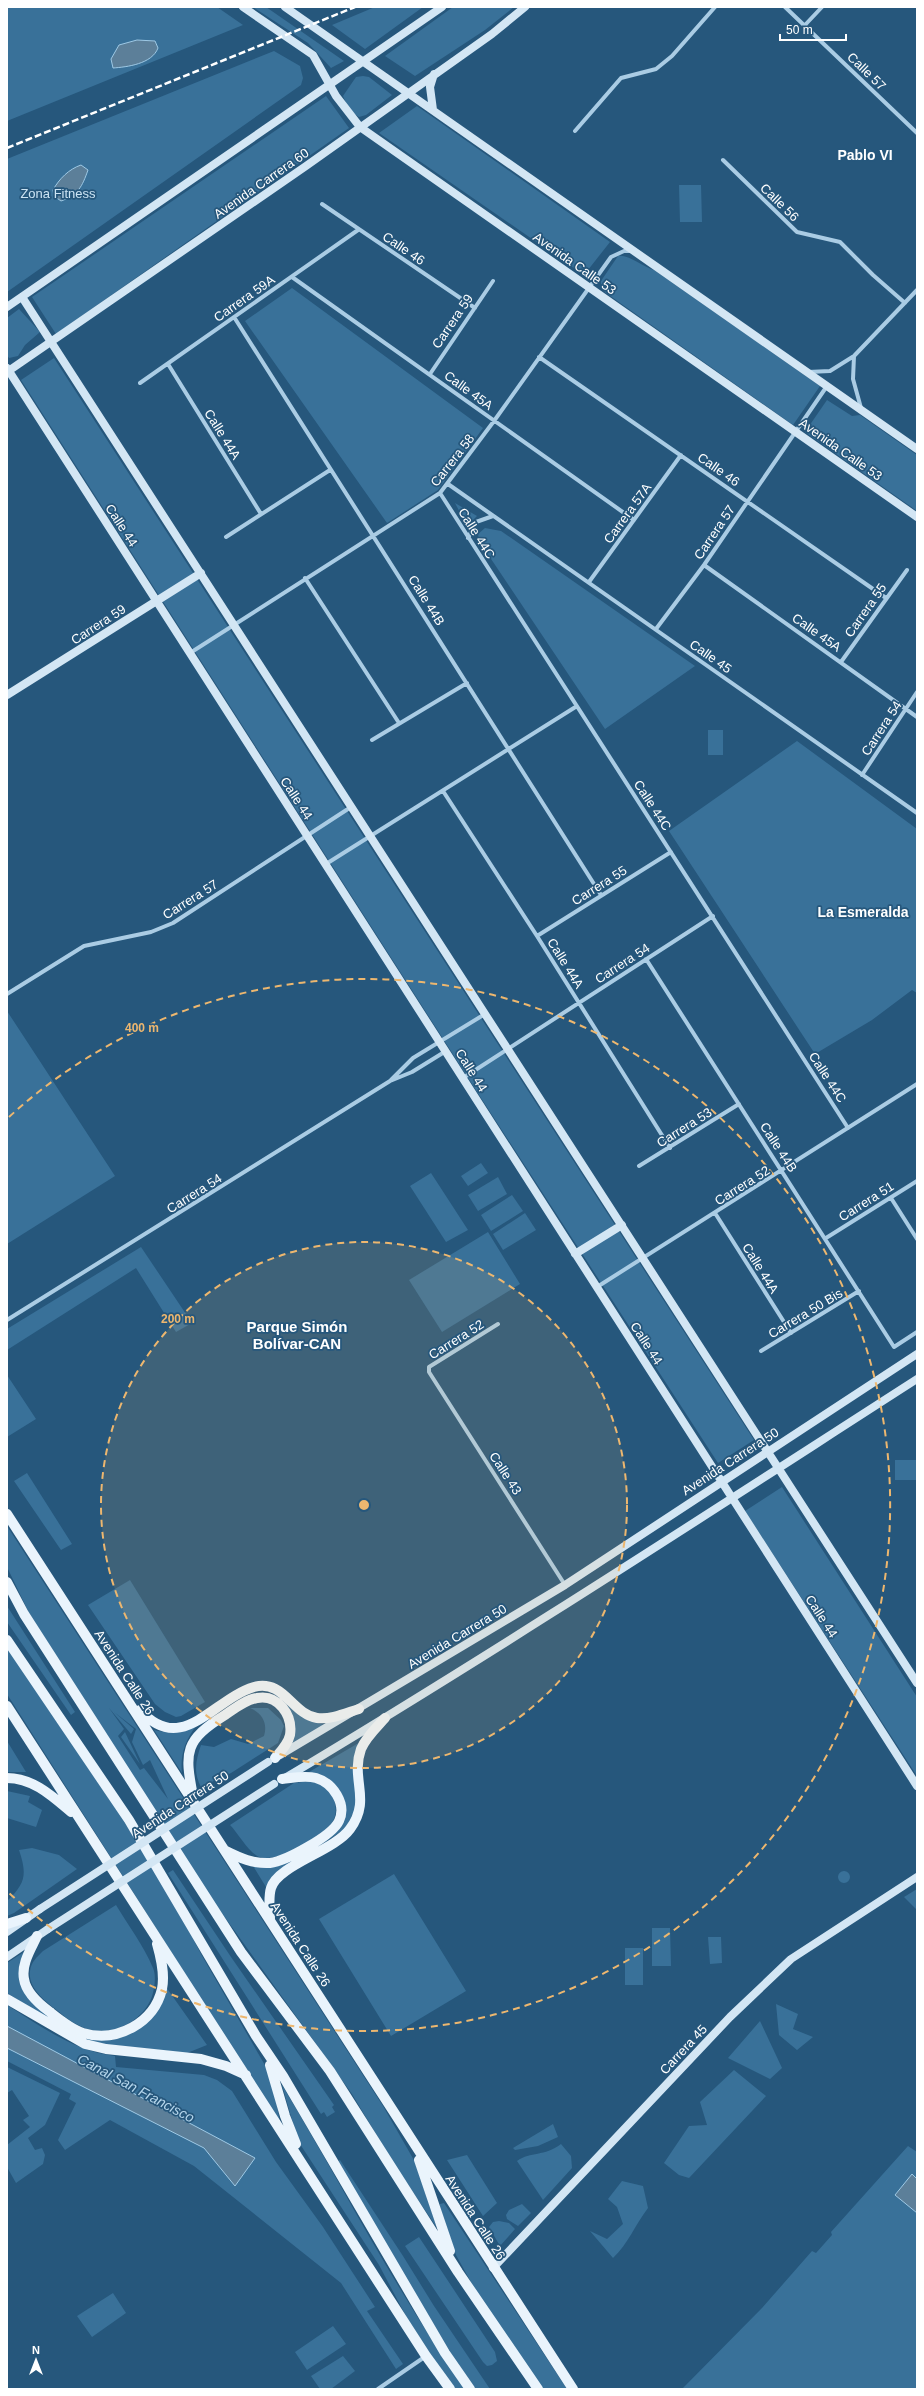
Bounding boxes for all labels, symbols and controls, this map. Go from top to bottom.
scale bar [780,16,846,42]
text: 50 m [786,23,813,37]
street label: Calle 57 [844,49,889,93]
street label: Avenida Carrera 60 [211,145,312,222]
district label: Pablo VI [837,147,893,163]
street label: Calle 56 [757,180,802,224]
park label: Zona Fitness [20,186,96,201]
street label: Calle 46 [380,229,428,268]
street label: Avenida Calle 53 [530,229,619,298]
street label: Carrera 59A [211,272,278,325]
street label: Carrera 59 [429,291,476,351]
street label: Calle 45A [441,368,496,413]
street label: Calle 44A [201,406,244,462]
street label: Avenida Calle 53 [796,415,885,484]
street label: Carrera 58 [427,431,477,489]
street label: Calle 46 [695,450,743,489]
street label: Carrera 57A [601,480,654,546]
street label: Calle 44 [102,501,141,549]
street label: Carrera 57 [691,502,738,562]
street label: Calle 44C [455,505,498,561]
street label: Calle 44B [405,572,448,628]
street label: Carrera 55 [841,581,889,640]
street label: Carrera 59 [68,601,128,648]
street label: Calle 45A [789,610,844,655]
street label: Calle 45 [687,637,735,676]
street label: Carrera 54 [858,698,905,758]
street label: Calle 44 [277,774,316,822]
street label: Calle 44C [631,777,674,833]
street label: Carrera 55 [569,863,630,908]
street label: Carrera 57 [160,877,221,922]
district label: La Esmeralda [817,904,909,920]
street label: Calle 44A [544,935,587,991]
street label: Carrera 54 [592,940,652,987]
text: 400 m [125,1021,159,1035]
street label: Calle 44 [453,1046,491,1094]
street label: Calle 44C [806,1049,849,1105]
street label: Carrera 53 [654,1105,715,1150]
street label: Calle 44B [757,1120,800,1175]
street label: Carrera 52 [712,1163,773,1208]
street label: Carrera 54 [164,1171,225,1216]
street label: Carrera 51 [836,1179,897,1224]
street label: Calle 44A [739,1240,782,1296]
street label: Carrera 50 Bis [765,1285,845,1341]
text: 200 m [161,1312,195,1326]
street label: Carrera 52 [426,1317,487,1362]
district label: Parque Simón Bolívar-CAN [247,1318,347,1352]
street label: Calle 44 [627,1319,666,1367]
street label: Avenida Carrera 50 [679,1424,782,1498]
street label: Calle 43 [486,1449,525,1497]
centre of rings [357,1498,371,1512]
street label: Calle 44 [802,1592,841,1640]
street label: Avenida Carrera 50 [405,1601,509,1672]
street label: Avenida Calle 26 [92,1627,158,1717]
street label: Avenida Carrera 50 [129,1767,232,1841]
street label: Avenida Calle 26 [268,1899,334,1989]
street label: Carrera 45 [657,2022,710,2077]
water label: Canal San Francisco [75,2050,197,2126]
street label: Avenida Calle 26 [443,2172,509,2262]
north arrow [16,2340,56,2380]
text: N [32,2344,40,2356]

